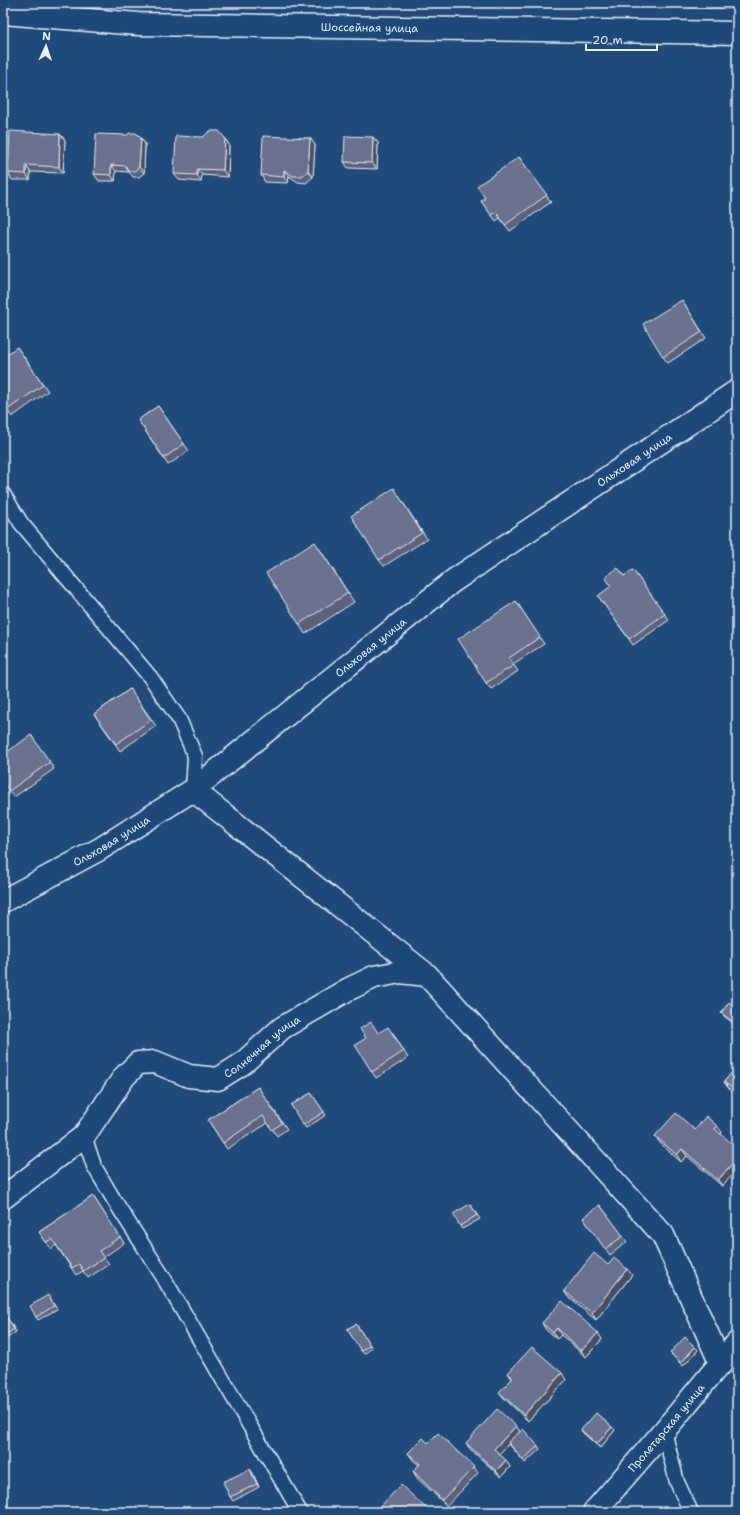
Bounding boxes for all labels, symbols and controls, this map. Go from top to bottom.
street label: Шоссейная улица [321,19,418,36]
north arrow [26,26,66,66]
scale bar [586,26,657,52]
text: N [42,29,52,44]
text: 20 m [592,32,623,48]
street label: Ольховая улица [594,429,675,490]
street label: Ольховая улица [332,614,409,680]
street label: Ольховая улица [70,812,153,870]
street label: Солнечная улица [221,1011,303,1081]
street label: Пролетарская улица [625,1380,708,1475]

